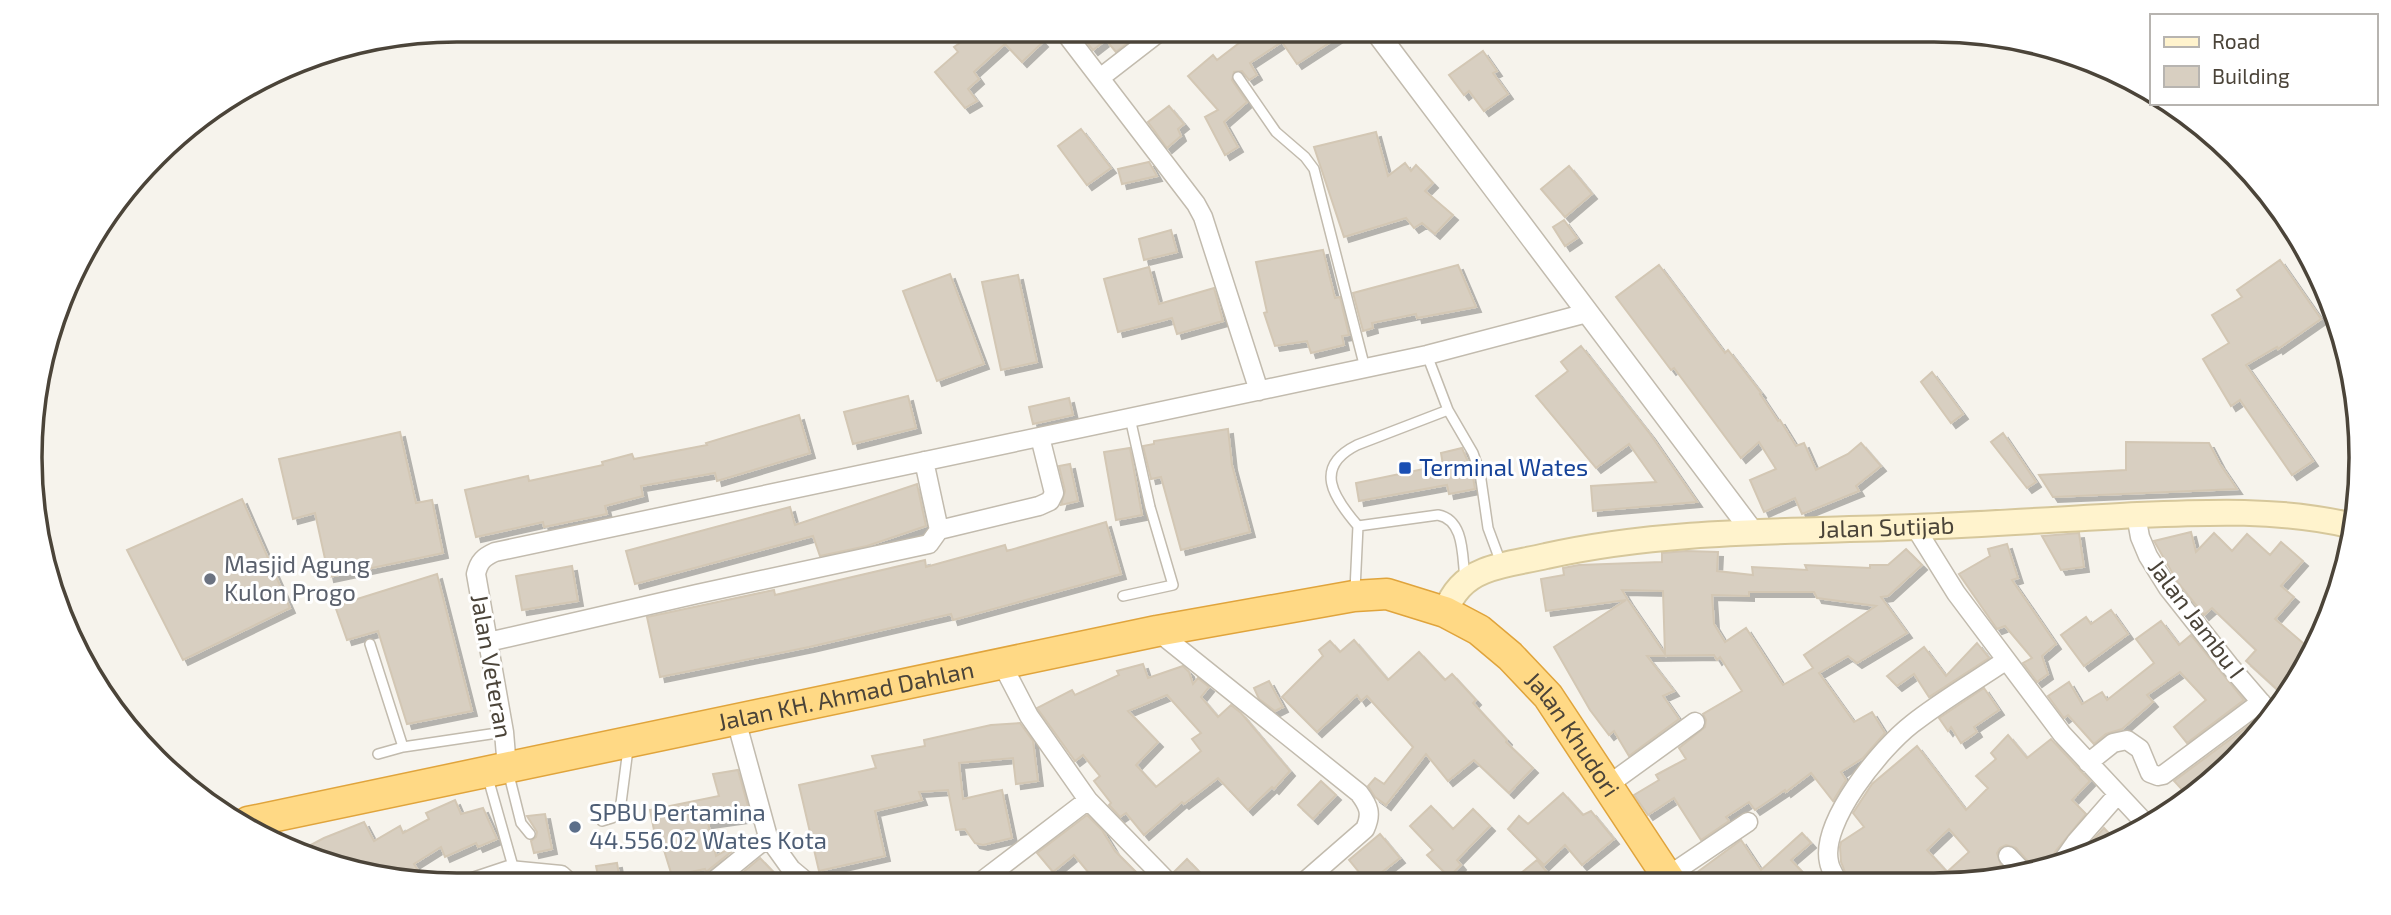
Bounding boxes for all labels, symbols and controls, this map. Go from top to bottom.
legend [2150,14,2377,105]
text: Road [2212,28,2260,53]
text: Building [2212,63,2290,88]
place label: Terminal Wates [1419,452,1588,481]
marker: Terminal Wates [1397,460,1413,476]
street label: Jalan Sutijab [1818,509,1955,543]
place label: Masjid Agung Kulon Progo [224,549,370,606]
street label: Jalan Jambu I [2143,553,2251,683]
marker: Masjid Agung Kulon Progo [202,571,218,587]
street label: Jalan Veteran [466,591,519,740]
street label: Jalan KH. Ahmad Dahlan [715,654,976,736]
street label: Jalan Khudori [1519,665,1626,802]
place label: SPBU Pertamina 44.556.02 Wates Kota [589,797,827,854]
marker: SPBU Pertamina 44.556.02 Wates Kota [567,819,583,835]

